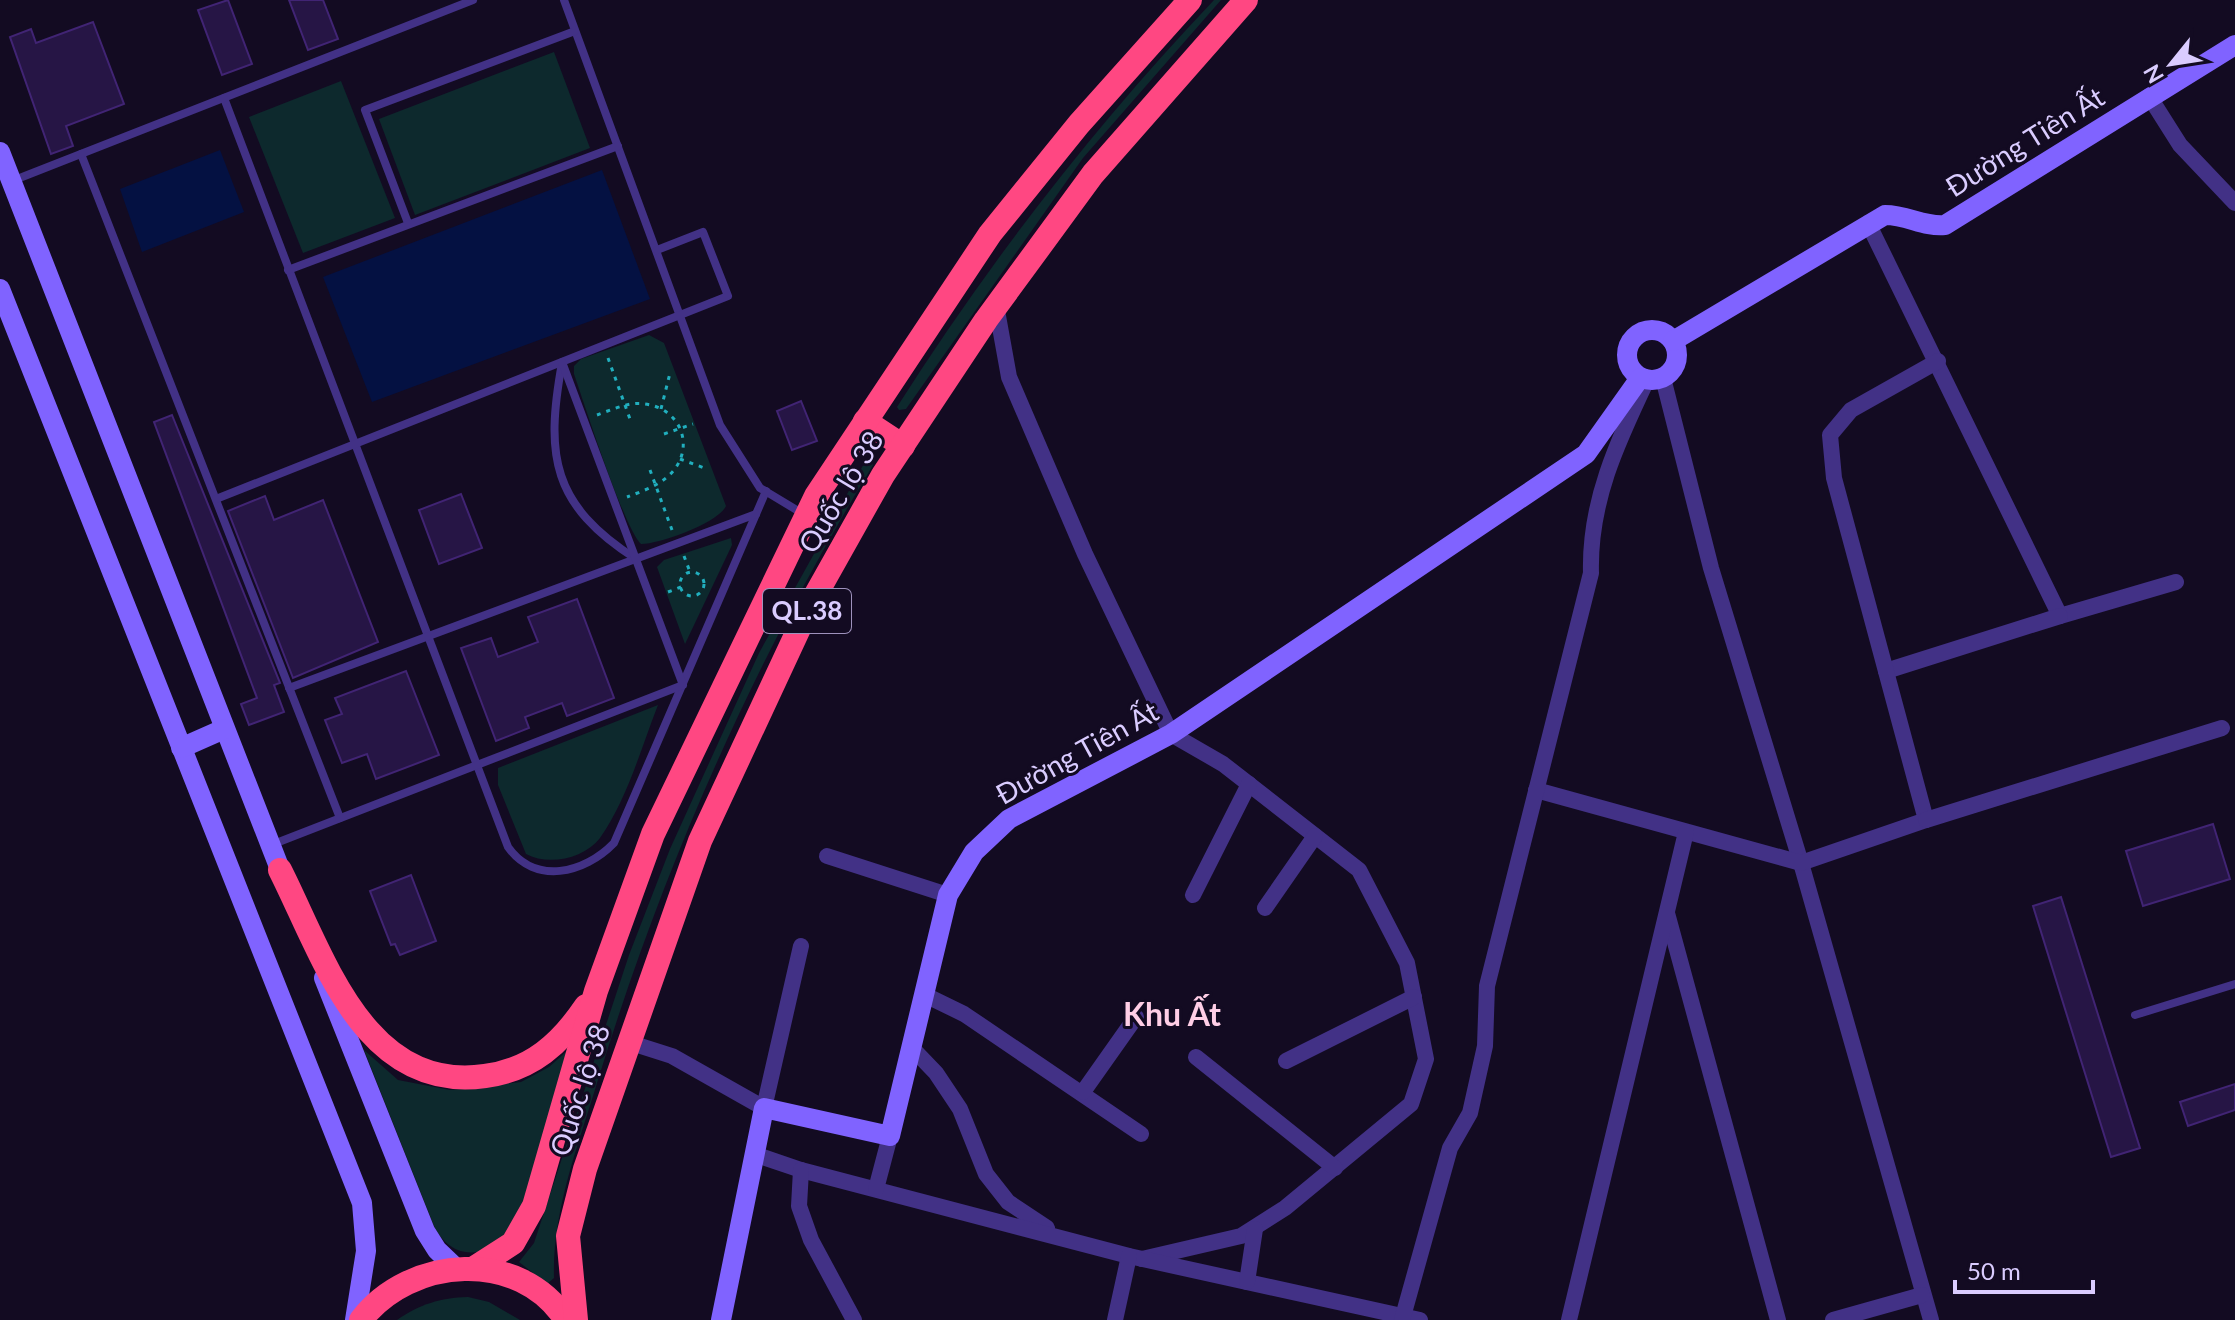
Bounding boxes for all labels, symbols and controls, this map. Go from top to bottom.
north arrow [2131,24,2211,104]
text: N [2137,60,2169,88]
street label: Đường Tiên Ất [1938,78,2110,203]
street label: Quốc lộ 38 [790,424,890,559]
road number: QL.38 [763,589,851,633]
street label: Đường Tiên Ất [989,693,1164,811]
district label: Khu Ất [1123,994,1221,1033]
street label: Quốc lộ 38 [542,1020,616,1160]
scale bar [1955,1244,2093,1294]
text: 50 m [1967,1256,2021,1285]

